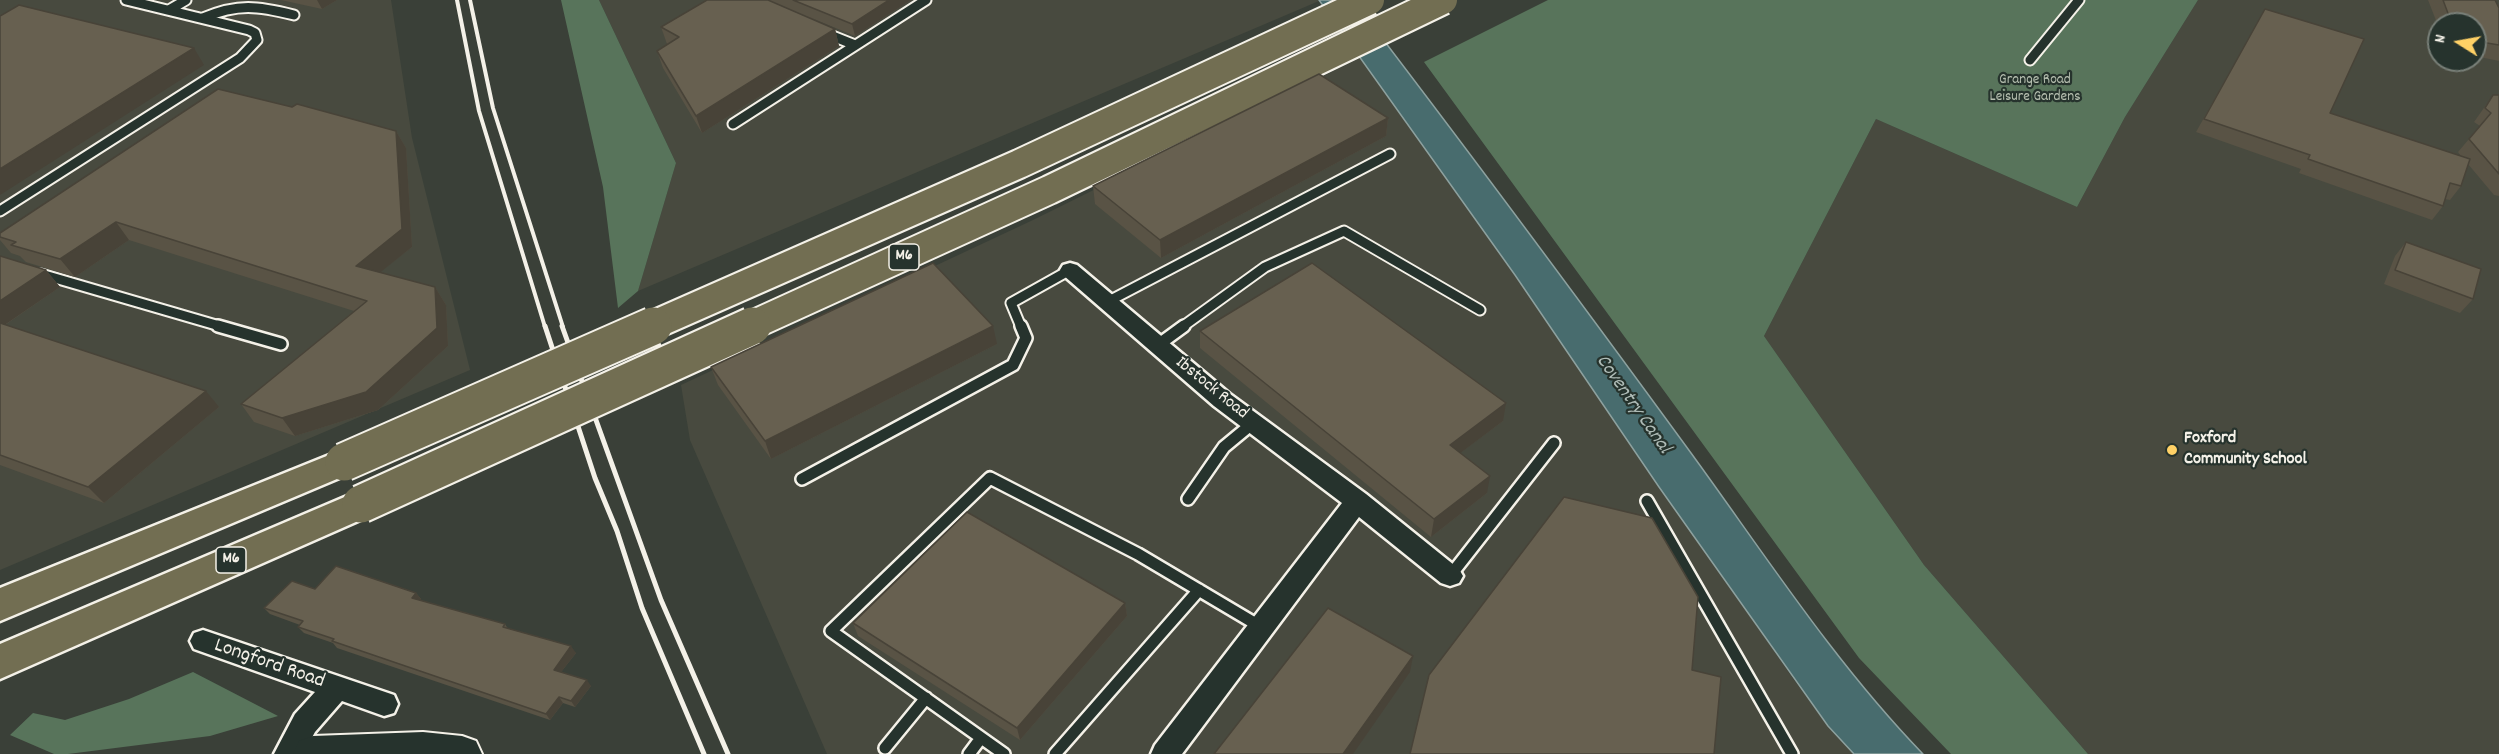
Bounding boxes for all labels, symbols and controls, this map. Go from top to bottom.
north arrow [2427,12,2487,72]
text: N [2429,33,2453,45]
park label: Grange Road Leisure Gardens [1990,72,2080,107]
road number: M6 [889,244,919,270]
water label: Coventry Canal [1589,351,1675,459]
street label: Ibstock Road [1170,353,1252,425]
place label: Foxford Community School [2184,429,2307,472]
marker: Foxford Community School [2165,443,2179,457]
road number: M6 [216,547,246,573]
street label: Longford Road [210,634,328,696]

